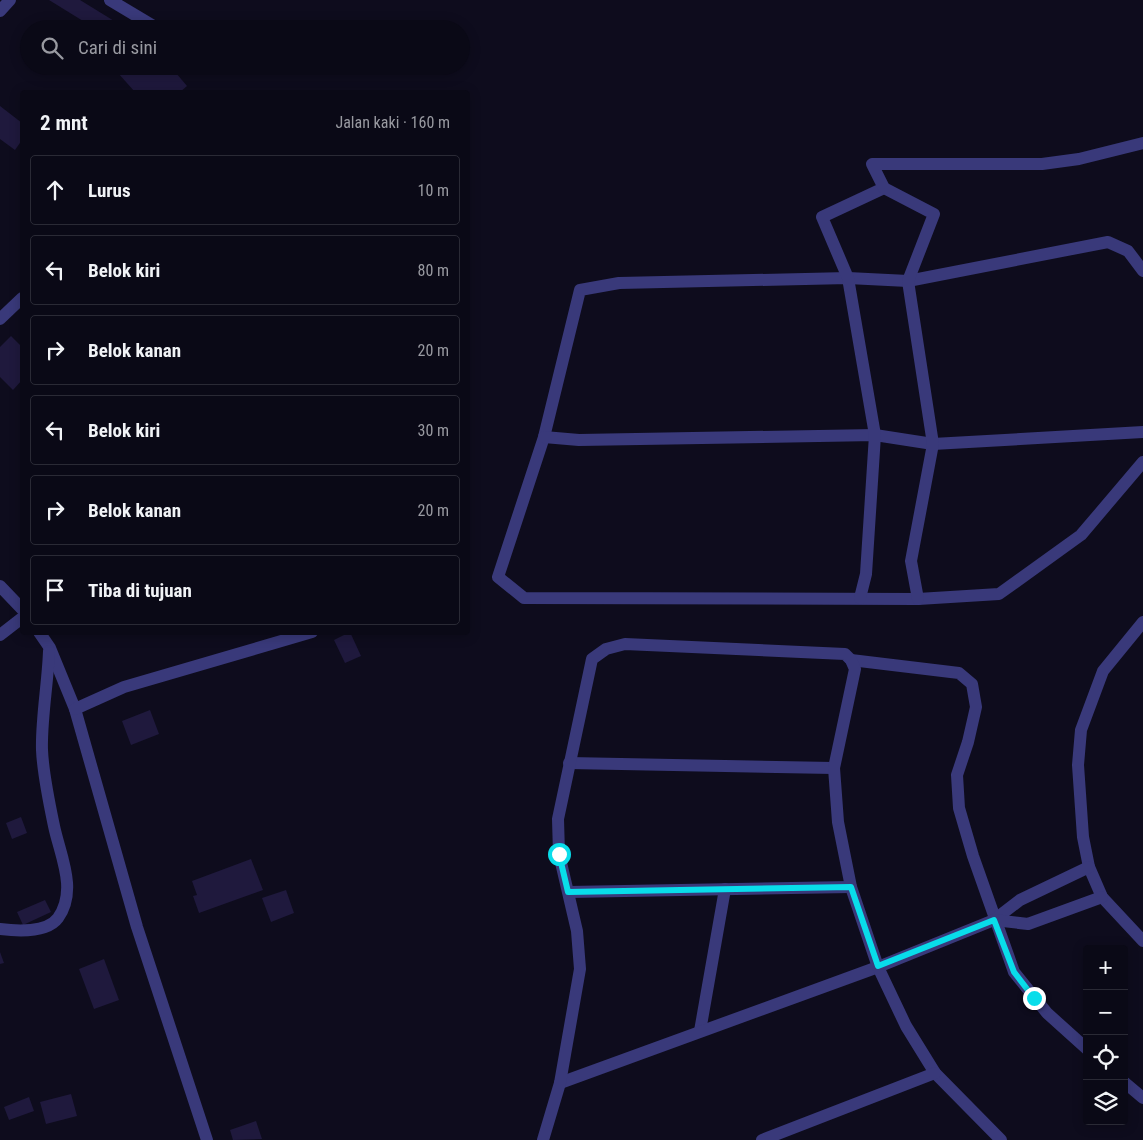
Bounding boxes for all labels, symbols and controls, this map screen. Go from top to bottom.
search box [20,20,470,75]
icon: search [38,34,66,62]
text: Cari di sini [78,36,157,59]
text: 2 mnt [40,111,88,135]
text: Jalan kaki · 160 m [335,113,450,132]
icon: ahead [41,176,69,204]
text: Lurus [88,179,131,202]
text: 10 m [417,181,449,200]
icon: left [41,256,69,284]
text: Belok kiri [88,259,160,282]
text: 80 m [417,261,449,280]
icon: right [41,336,69,364]
text: Belok kanan [88,339,181,362]
text: 20 m [417,341,449,360]
icon: left [41,416,69,444]
text: Belok kiri [88,419,160,442]
text: 30 m [417,421,449,440]
icon: right [41,496,69,524]
text: Belok kanan [88,499,181,522]
text: 20 m [417,501,449,520]
icon: arrive [41,576,69,604]
text: Tiba di tujuan [88,579,192,602]
route start [548,843,571,866]
map controls [1083,945,1128,1125]
button: + [1083,945,1128,990]
route end [1023,987,1046,1010]
button: − [1083,990,1128,1035]
button: locate [1083,1035,1128,1080]
button: layers [1083,1080,1128,1125]

